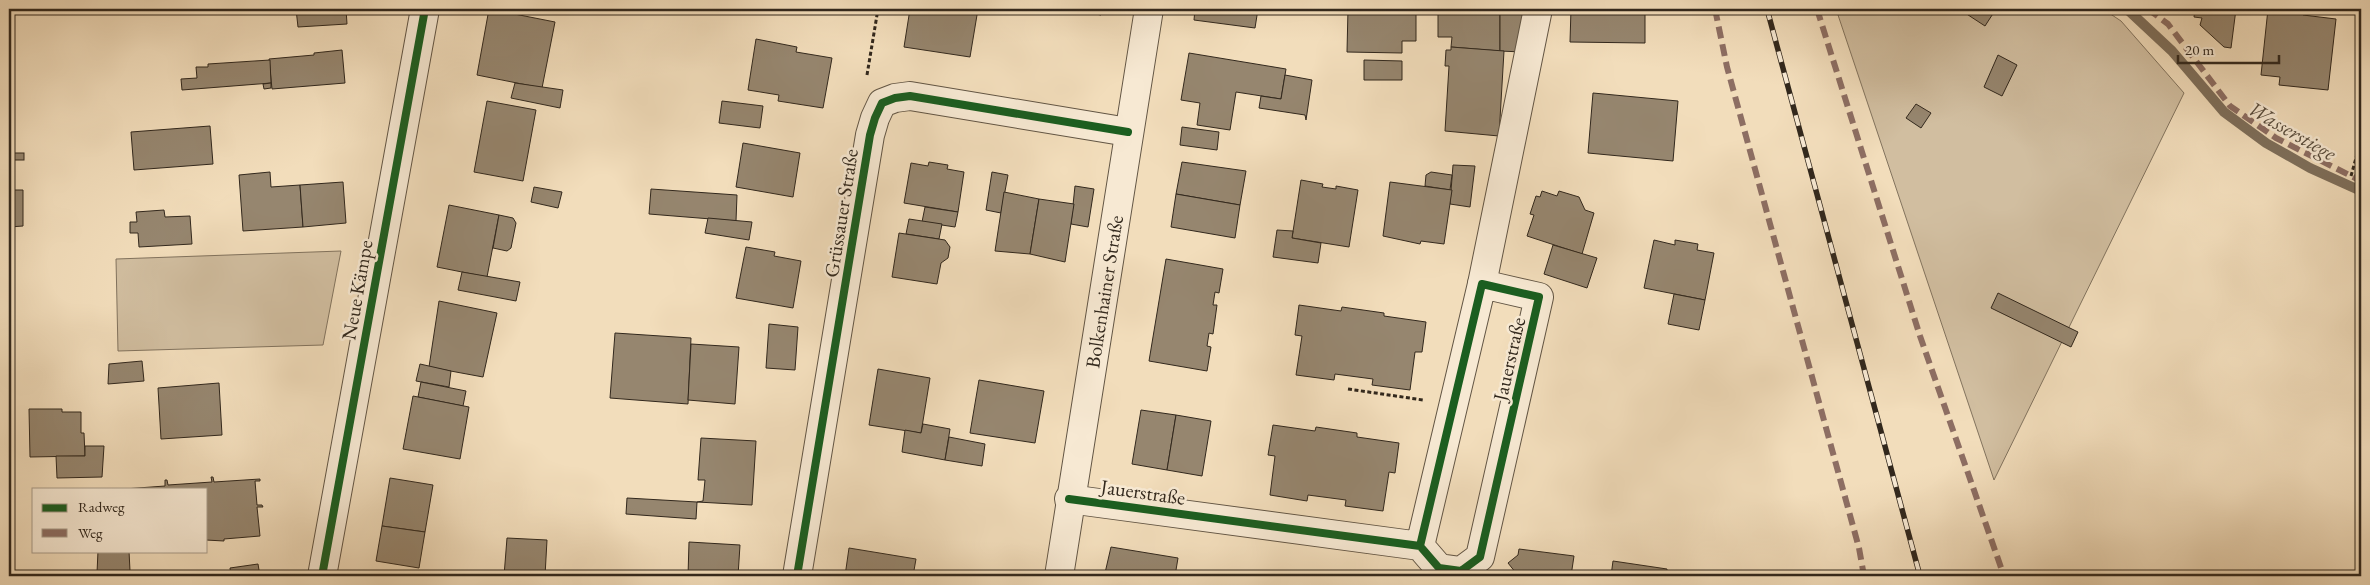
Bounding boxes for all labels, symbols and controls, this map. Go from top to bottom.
scale bar [2178,32,2279,64]
text: 20 m [2185,40,2214,59]
water label: Wasserstiege [2243,95,2342,167]
street label: Grüssauer Straße [818,147,864,279]
street label: Bolkenhainer Straße [1079,213,1129,370]
street label: Neue Kämpe [335,238,379,342]
street label: Jauerstraße [1486,314,1531,405]
street label: Jauerstraße [1097,473,1187,511]
legend [32,488,208,552]
text: Radweg [78,497,125,516]
text: Weg [78,523,103,542]

